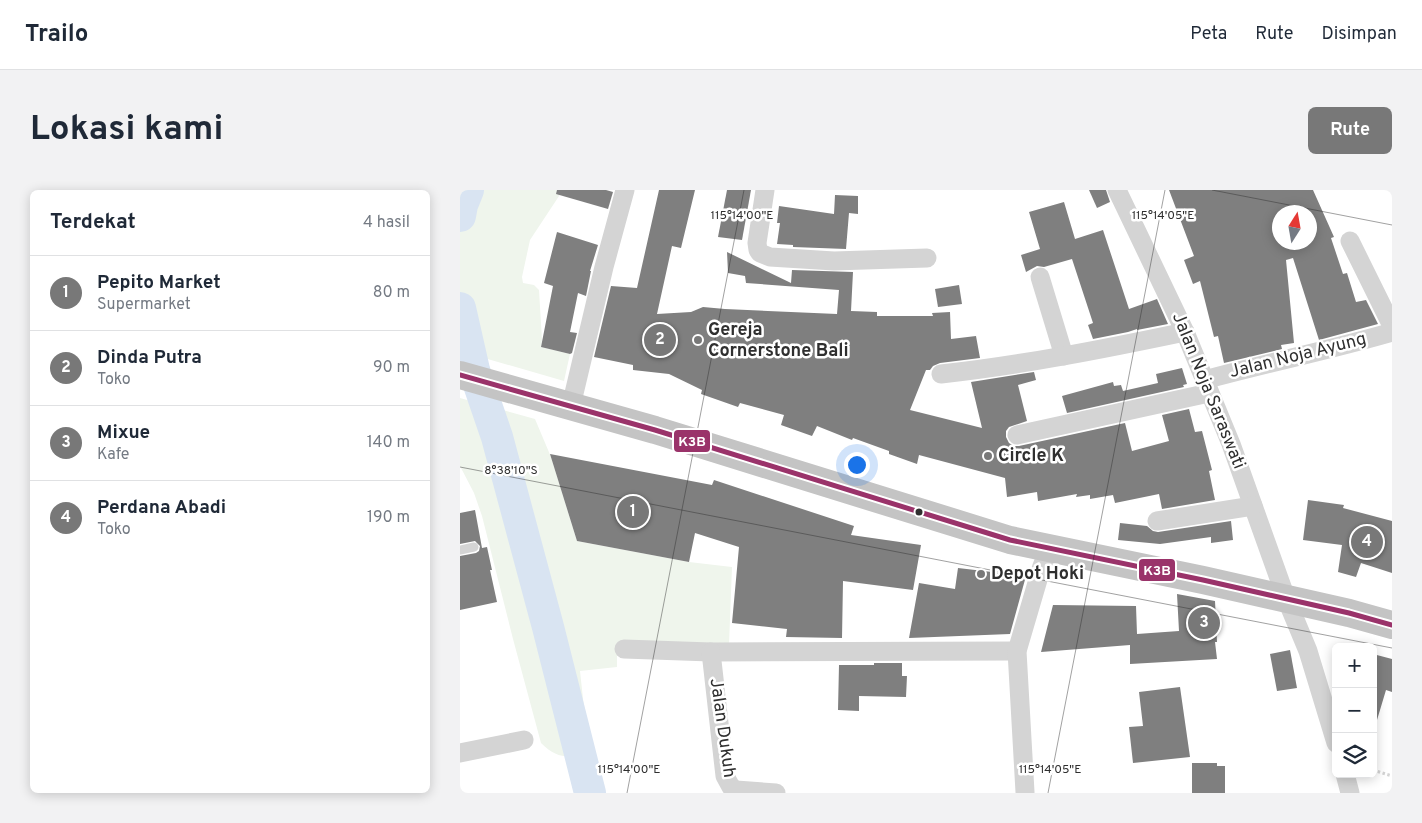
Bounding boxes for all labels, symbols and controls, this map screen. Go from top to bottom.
text: Trailo [25,20,88,50]
text: Peta [1190,23,1227,46]
text: Rute [1255,23,1293,46]
text: Disimpan [1321,23,1397,46]
button: Rute [1308,107,1392,154]
text: Lokasi kami [30,108,223,152]
north arrow [1272,205,1317,250]
text: 115°14'00"E [711,208,773,224]
text: 115°14'05"E [1132,208,1194,224]
text: Terdekat [50,209,136,236]
text: 4 hasil [363,213,410,233]
text: Pepito Market [97,271,221,295]
text: 1 [63,283,69,303]
text: 80 m [373,283,410,303]
text: Supermarket [97,295,191,315]
street label: Jalan Noja Saraswati [1166,309,1250,473]
place label: Gereja Cornerstone Bali [708,319,849,363]
pin: 2 [644,321,676,359]
street label: Jalan Noja Ayung [1227,328,1369,384]
marker: Gereja Cornerstone Bali [692,334,704,346]
text: Dinda Putra [97,346,202,370]
text: 2 [61,358,71,378]
text: 90 m [373,358,410,378]
text: Toko [97,370,131,390]
text: Mixue [97,421,150,445]
line badge: K3B [673,429,711,453]
text: 3 [61,433,71,453]
text: 140 m [367,433,410,453]
text: K3B [678,434,706,451]
text: Kafe [97,445,129,465]
place label: Circle K [998,445,1064,468]
marker: Circle K [982,450,994,462]
your location [844,452,870,478]
text: 8°38'10"S [484,463,538,479]
pin: 1 [617,493,649,531]
text: Perdana Abadi [97,496,226,520]
unlabelled marker [914,507,924,517]
text: 4 [61,508,71,528]
text: 190 m [367,508,410,528]
text: Toko [97,520,131,540]
pin: 4 [1351,523,1383,561]
line badge: K3B [1138,558,1176,582]
place label: Depot Hoki [991,563,1084,586]
text: K3B [1143,563,1171,580]
marker: Depot Hoki [975,568,987,580]
pin: 3 [1188,604,1220,642]
map controls [1332,643,1377,778]
button: + [1332,643,1377,688]
street label: Jalan Dukuh [704,677,740,779]
button: − [1332,688,1377,733]
button: layers [1332,733,1377,778]
text: 115°14'00"E [598,762,660,778]
text: 115°14'05"E [1019,762,1081,778]

